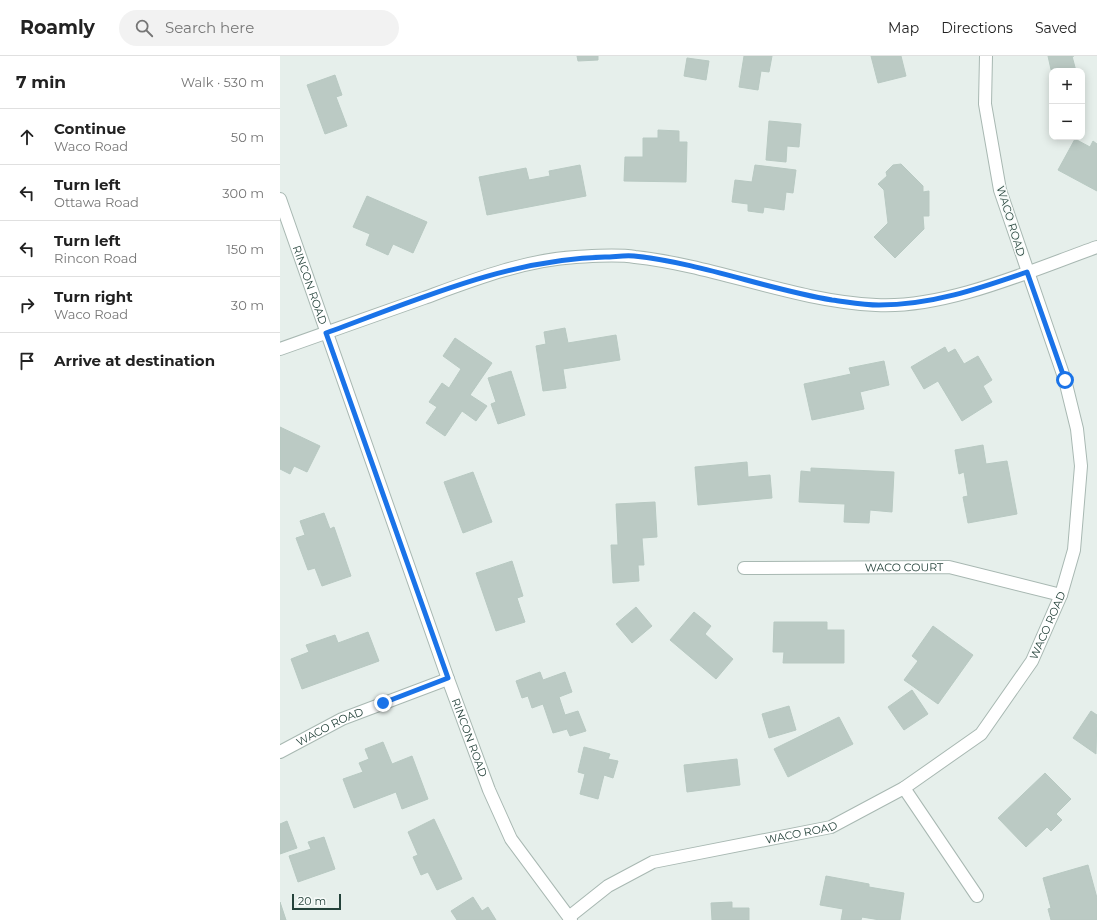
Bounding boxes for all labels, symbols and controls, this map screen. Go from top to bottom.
search box [119,10,399,46]
text: Roamly [20,16,95,39]
icon: search [133,17,155,39]
text: Search here [165,18,254,37]
text: Map [888,19,919,37]
text: Directions [941,19,1013,37]
text: Saved [1035,19,1077,37]
map controls [1049,68,1085,140]
button: + [1049,68,1085,104]
text: 7 min [16,72,66,92]
text: Walk · 530 m [181,74,264,90]
button: − [1049,104,1085,140]
text: Continue [54,119,126,138]
icon: ahead [16,126,38,148]
text: 50 m [231,129,264,145]
text: Waco Road [54,138,128,154]
text: Turn left [54,175,121,194]
icon: left [16,182,38,204]
street label: WACO ROAD [994,184,1028,258]
text: 300 m [222,185,264,201]
text: Ottawa Road [54,194,139,210]
text: Turn left [54,231,121,250]
icon: left [16,238,38,260]
text: 150 m [226,241,264,257]
street label: RINCON ROAD [290,244,330,326]
text: Rincon Road [54,250,137,266]
text: Turn right [54,287,133,306]
icon: right [16,294,38,316]
text: 30 m [231,297,264,313]
text: Waco Road [54,306,128,322]
icon: arrive [16,350,38,372]
text: Arrive at destination [54,351,215,370]
route start [1056,371,1074,389]
street label: WACO COURT [865,560,944,574]
street label: WACO ROAD [1027,589,1069,662]
route end [374,694,392,712]
street label: RINCON ROAD [449,696,491,779]
street label: WACO ROAD [294,705,365,749]
street label: WACO ROAD [764,818,840,847]
scale bar [292,892,341,911]
text: 20 m [298,894,326,908]

